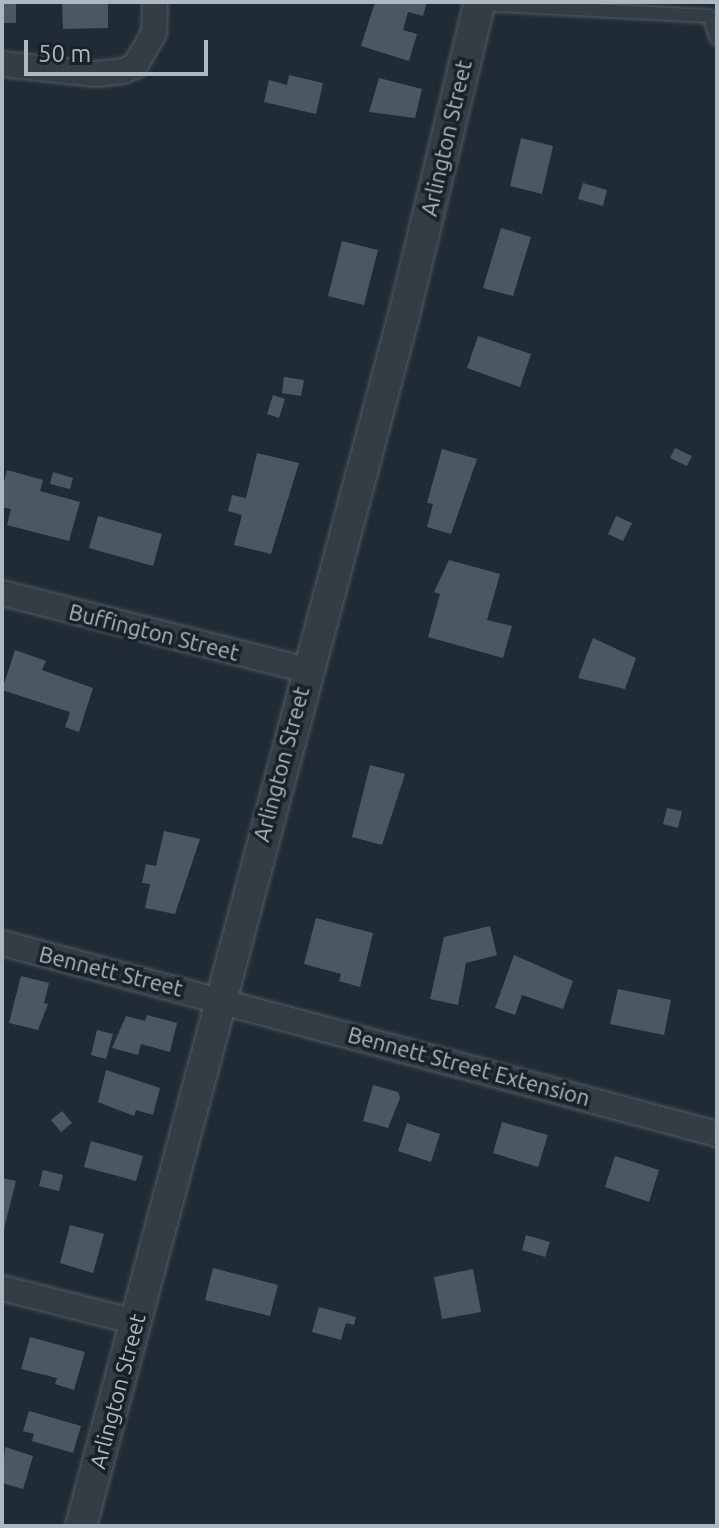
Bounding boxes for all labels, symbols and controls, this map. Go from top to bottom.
scale bar [28,24,212,74]
text: 50 m [38,40,91,67]
street label: Arlington Street [415,57,477,219]
street label: Buffington Street [66,598,242,666]
street label: Arlington Street [248,684,314,844]
street label: Bennett Street [36,940,186,1002]
street label: Bennett Street Extension [345,1021,593,1111]
street label: Arlington Street [84,1311,150,1471]

